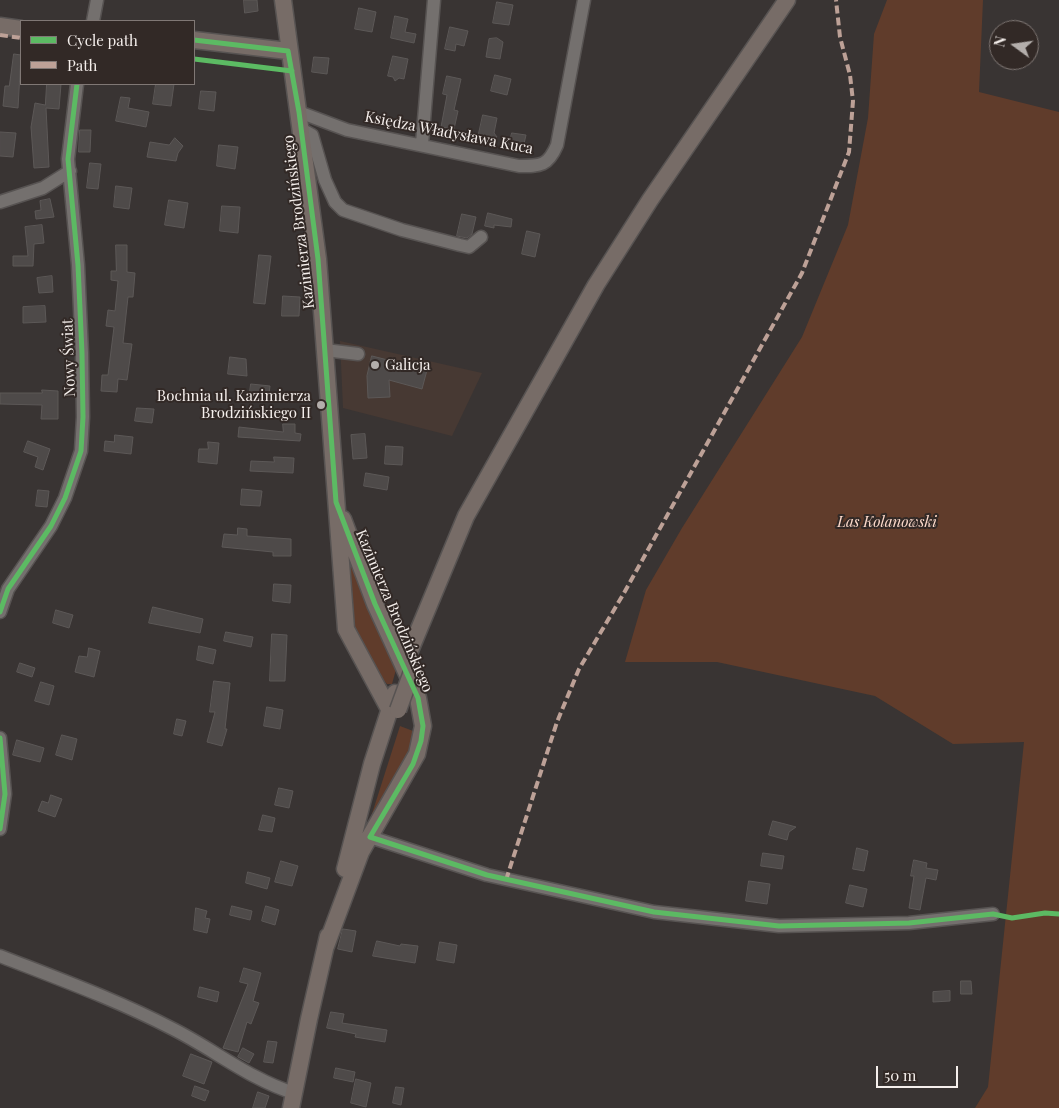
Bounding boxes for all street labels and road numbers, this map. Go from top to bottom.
street label: Księdza Władysława Kuca [363,108,535,158]
street label: Kazimierza Brodzińskiego [279,134,319,310]
street label: Nowy Świat [59,319,79,397]
street label: Kazimierza Brodzińskiego [351,527,437,695]

